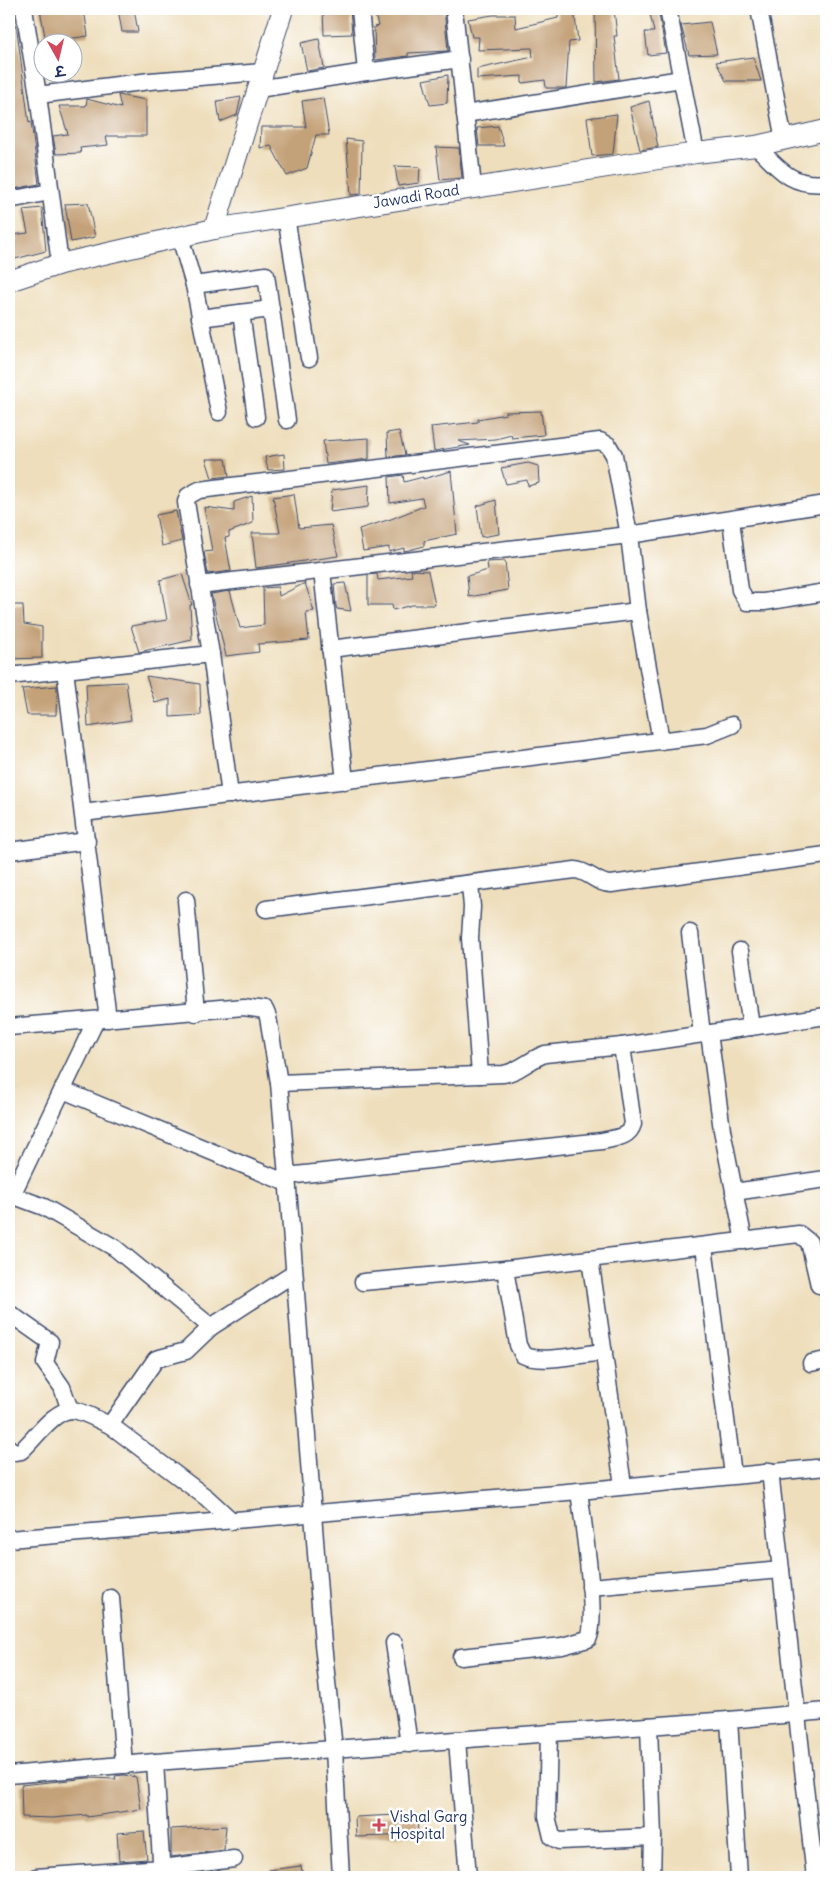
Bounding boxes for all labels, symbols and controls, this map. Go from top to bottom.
north arrow [32,32,82,82]
text: उ [52,61,68,81]
street label: Jawadi Road [371,180,461,212]
place label: Vishal Garg Hospital [390,1807,467,1843]
marker: Vishal Garg Hospital [372,1818,386,1832]

